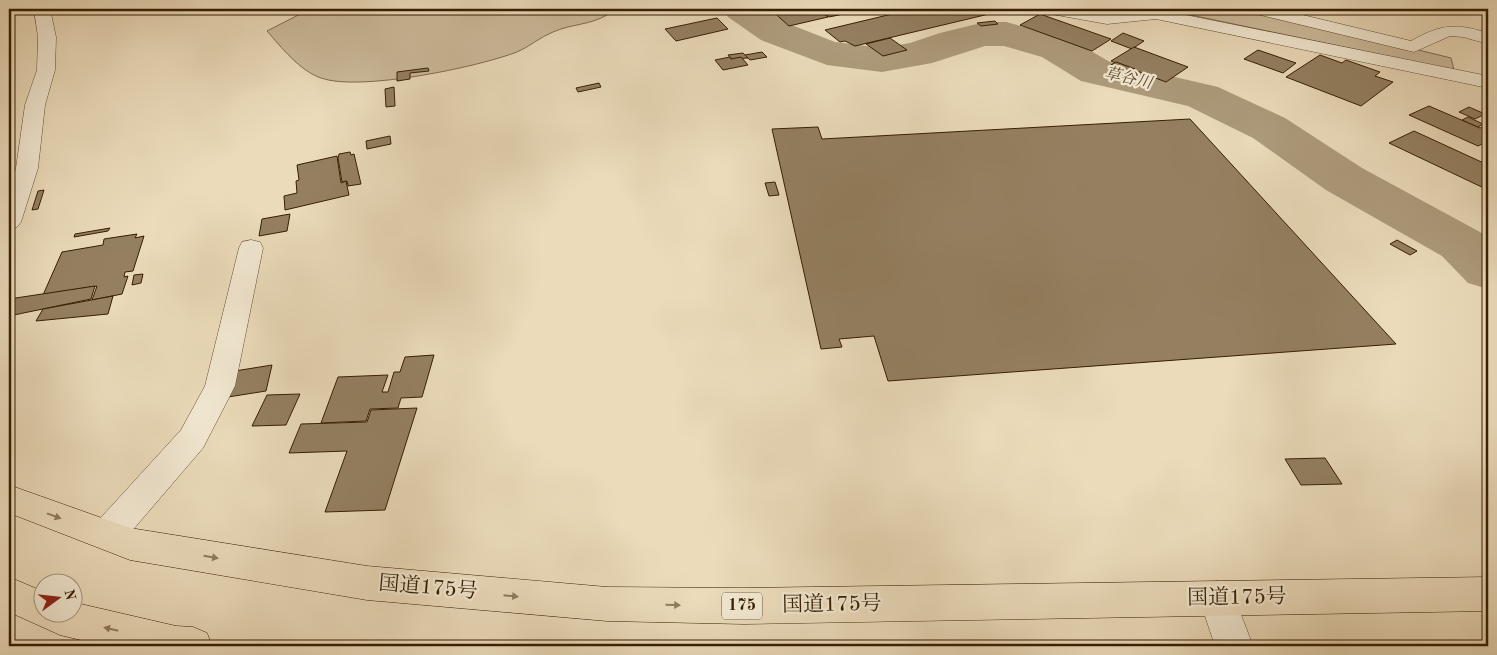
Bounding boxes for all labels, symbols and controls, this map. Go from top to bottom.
water label: 草谷川 [1103,64,1156,93]
one-way arrow [47,513,62,521]
one-way arrow [203,554,219,562]
street label: 国道175号 [378,571,479,603]
north arrow [32,572,82,622]
street label: 国道175号 [1187,585,1287,609]
text: N [61,588,78,602]
one-way arrow [503,592,519,600]
road number: 175 [722,592,762,620]
street label: 国道175号 [782,592,882,616]
one-way arrow [665,601,681,609]
one-way arrow [103,625,118,633]

